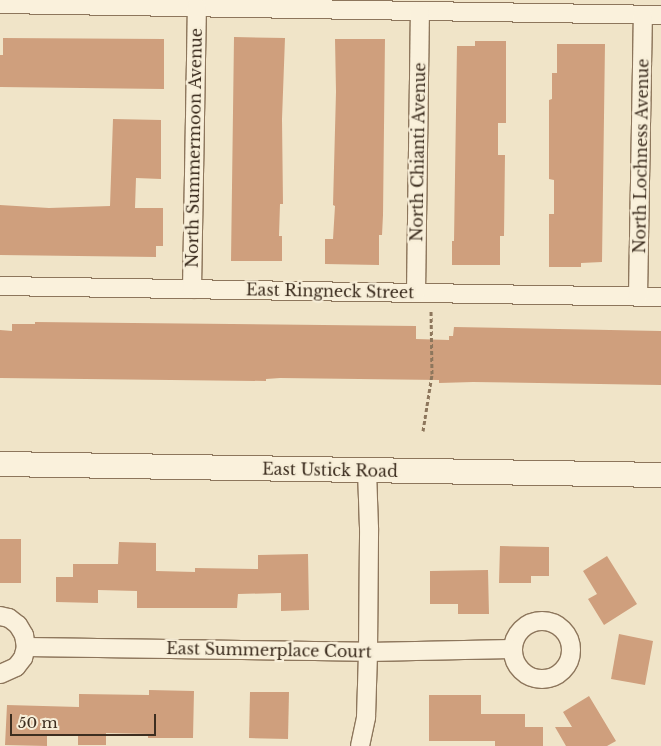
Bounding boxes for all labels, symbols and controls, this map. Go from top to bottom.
street label: North Summermoon Avenue [182,28,206,268]
street label: North Lochness Avenue [630,58,652,254]
street label: North Chianti Avenue [407,62,429,242]
street label: East Ringneck Street [246,280,414,302]
street label: East Ustick Road [262,459,398,481]
street label: East Summerplace Court [166,639,372,661]
scale bar [12,704,159,736]
text: 50 m [18,713,58,732]

